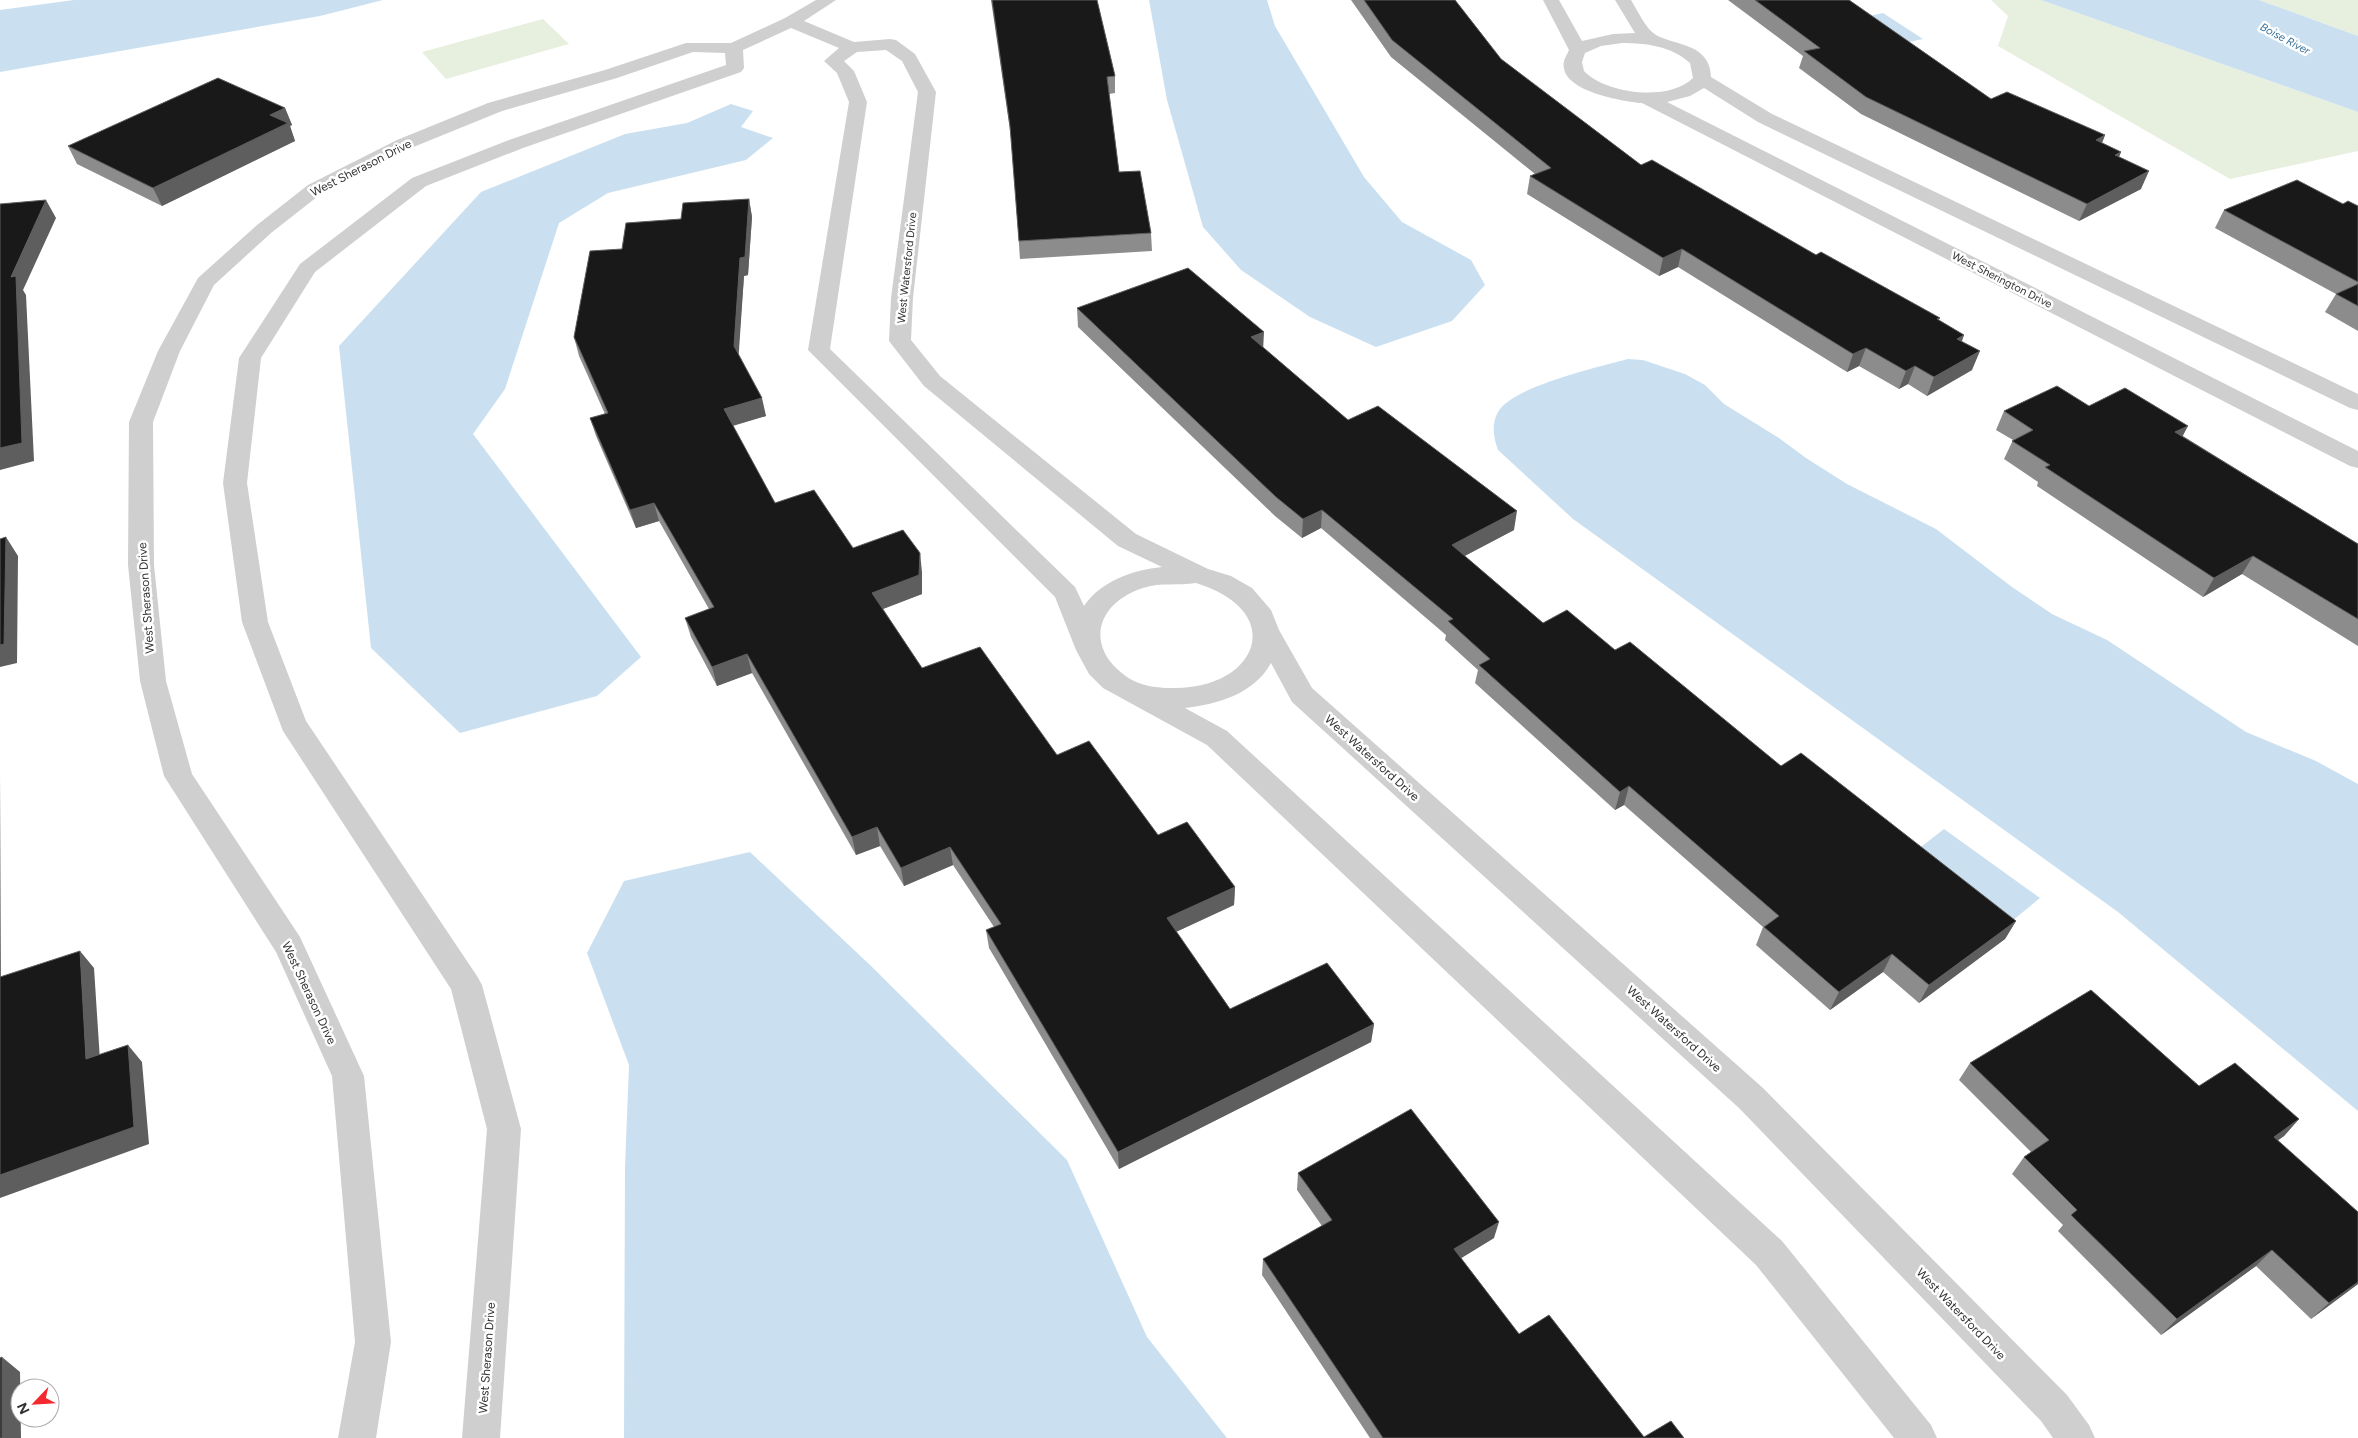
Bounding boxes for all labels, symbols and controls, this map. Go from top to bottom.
water label: Boise River [2258,20,2313,58]
street label: West Sherason Drive [308,136,414,200]
street label: West Watersford Drive [895,212,919,324]
street label: West Sherington Drive [1950,249,2054,311]
street label: West Sherason Drive [135,541,157,654]
street label: West Watersford Drive [1322,712,1422,804]
street label: West Sherason Drive [279,940,339,1047]
street label: West Watersford Drive [1624,983,1724,1075]
street label: West Watersford Drive [1914,1265,2009,1363]
street label: West Sherason Drive [476,1301,498,1414]
north arrow [10,1378,60,1428]
text: N [14,1400,34,1417]

